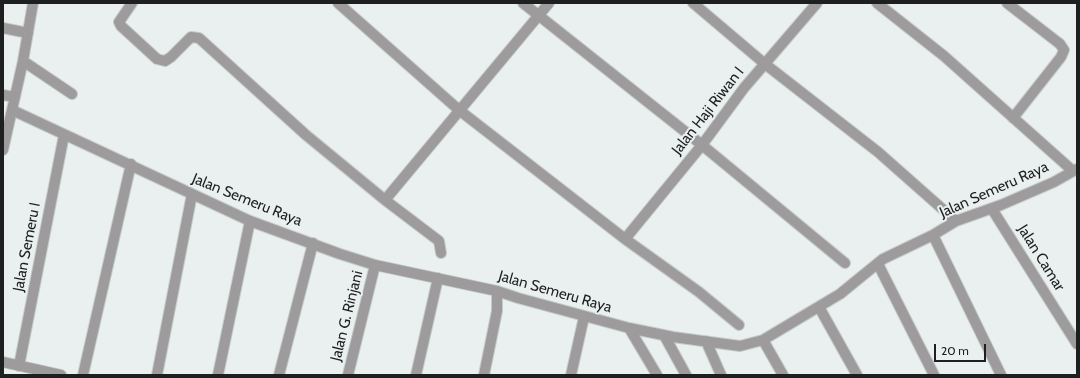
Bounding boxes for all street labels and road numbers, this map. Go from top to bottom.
street label: Jalan Haji Riwan I [668,64,748,158]
street label: Jalan Semeru Raya [937,158,1051,222]
street label: Jalan Semeru Raya [189,170,305,230]
street label: Jalan Semeru I [10,201,44,293]
street label: Jalan Camar [1014,221,1068,295]
street label: Jalan Semeru Raya [496,267,614,317]
street label: Jalan G. Rinjani [327,269,367,363]

